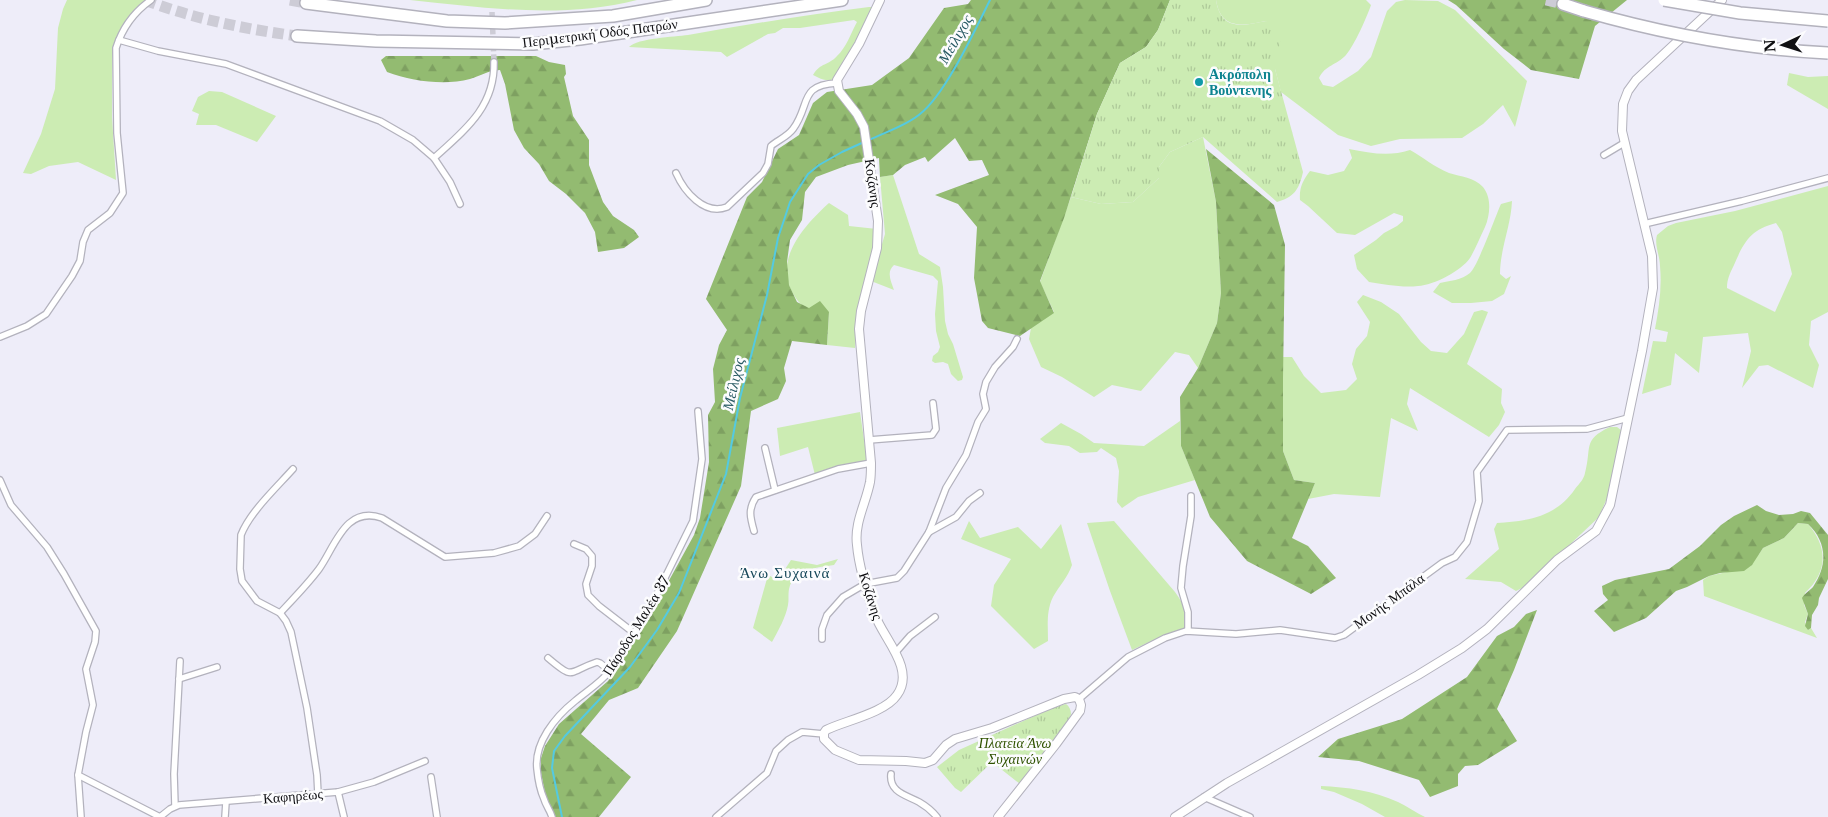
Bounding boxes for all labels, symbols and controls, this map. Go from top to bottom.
water label: Μείλιχος [933,10,977,68]
street label: Περιμετρική Οδός Πατρών [521,15,679,51]
north arrow [1758,20,1808,70]
text: N [1761,39,1779,53]
place label: Ακρόπολη Βούντενης [1209,65,1272,99]
marker: Ακρόπολη Βούντενης [1193,76,1205,88]
street label: Κοζάνης [861,158,885,209]
water label: Μείλιχος [718,355,748,413]
district label: Άνω Συχαινά [740,563,830,582]
street label: Μονής Μπάλα [1350,569,1429,633]
street label: Κοζάνης [855,570,887,622]
street label: Πάροδος Μαλέα 37 [598,572,674,679]
park label: Πλατεία Άνω Συχαινών [977,734,1052,768]
street label: Καφηρέως [262,784,324,808]

